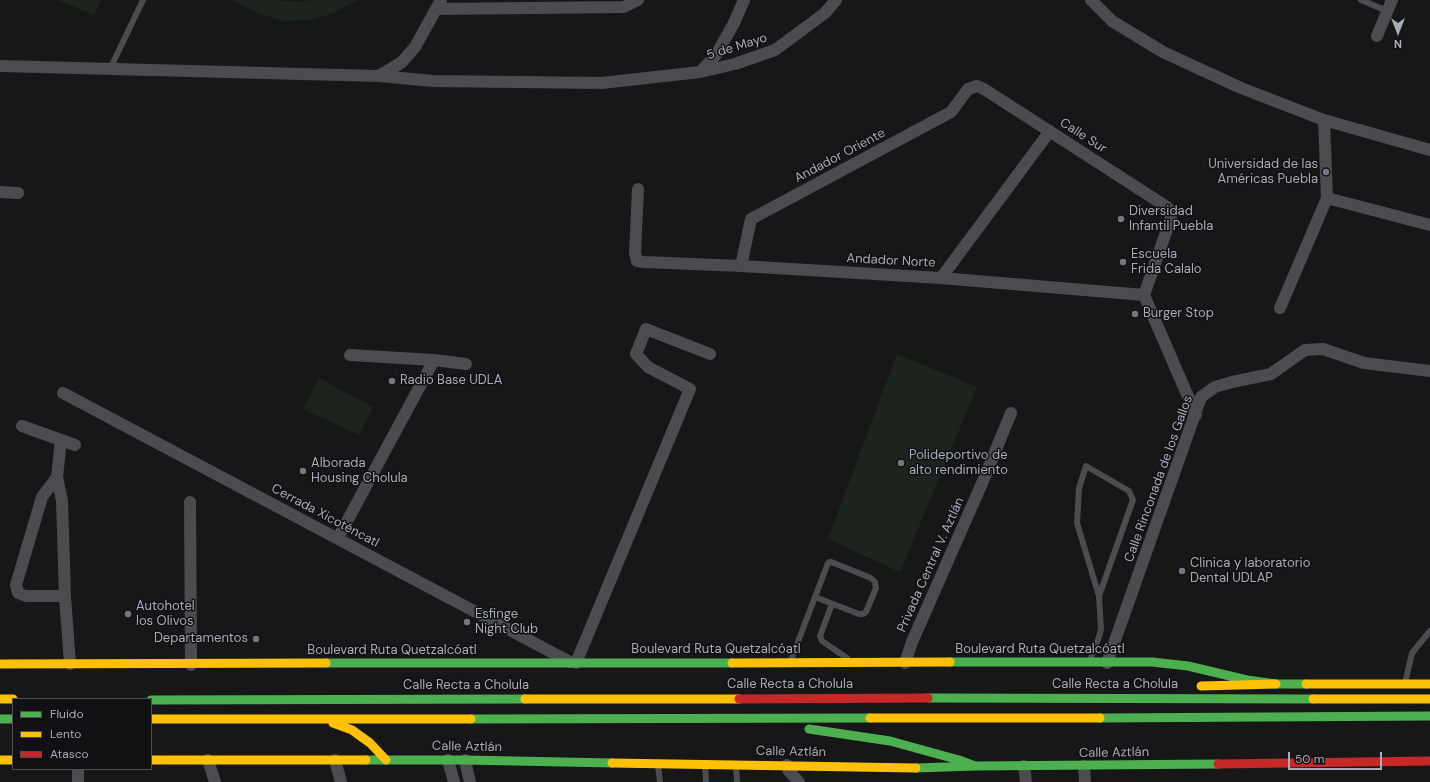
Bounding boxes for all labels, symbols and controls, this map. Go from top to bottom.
north arrow [1378,12,1418,52]
street label: 5 de Mayo [705,30,769,64]
text: N [1394,37,1402,51]
street label: Calle Sur [1057,115,1109,157]
street label: Andador Oriente [792,126,888,186]
place label: Universidad de las Américas Puebla [1208,157,1318,188]
marker: Universidad de las Américas Puebla [1321,167,1331,177]
place label: Diversidad Infantil Puebla [1129,204,1213,235]
marker: Diversidad Infantil Puebla [1116,214,1126,224]
place label: Escuela Frida Calalo [1131,247,1202,278]
street label: Andador Norte [846,251,936,271]
marker: Escuela Frida Calalo [1118,257,1128,267]
place label: Burger Stop [1143,306,1214,322]
marker: Burger Stop [1130,309,1140,319]
place label: Radio Base UDLA [400,373,502,389]
marker: Radio Base UDLA [387,376,397,386]
street label: Calle Rinconada de los Gallos [1122,394,1196,564]
place label: Polideportivo de alto rendimiento [909,448,1008,479]
place label: Alborada Housing Cholula [311,456,408,487]
marker: Polideportivo de alto rendimiento [896,458,906,468]
marker: Alborada Housing Cholula [298,466,308,476]
street label: Cerrada Xicoténcatl [268,481,382,551]
street label: Privada Central V. Aztlán [894,495,968,635]
place label: Clinica y laboratorio Dental UDLAP [1190,556,1310,587]
marker: Clinica y laboratorio Dental UDLAP [1177,566,1187,576]
place label: Autohotel los Olivos [136,599,195,630]
place label: Esfinge Night Club [475,607,538,638]
marker: Autohotel los Olivos [123,609,133,619]
marker: Esfinge Night Club [462,617,472,627]
place label: Departamentos [154,631,248,647]
marker: Departamentos [251,634,261,644]
street label: Boulevard Ruta Quetzalcóatl [631,642,801,658]
street label: Boulevard Ruta Quetzalcóatl [955,642,1125,658]
street label: Boulevard Ruta Quetzalcóatl [307,643,477,659]
street label: Calle Recta a Cholula [727,677,853,693]
street label: Calle Recta a Cholula [1052,677,1178,693]
street label: Calle Recta a Cholula [403,678,529,694]
legend [12,698,152,770]
text: Fluido [50,706,84,722]
text: Lento [50,726,81,742]
street label: Calle Aztlán [432,739,502,755]
street label: Calle Aztlán [756,744,826,760]
scale bar [1290,744,1384,770]
street label: Calle Aztlán [1079,745,1149,761]
text: Atasco [50,746,89,762]
text: 50 m [1295,751,1324,767]

